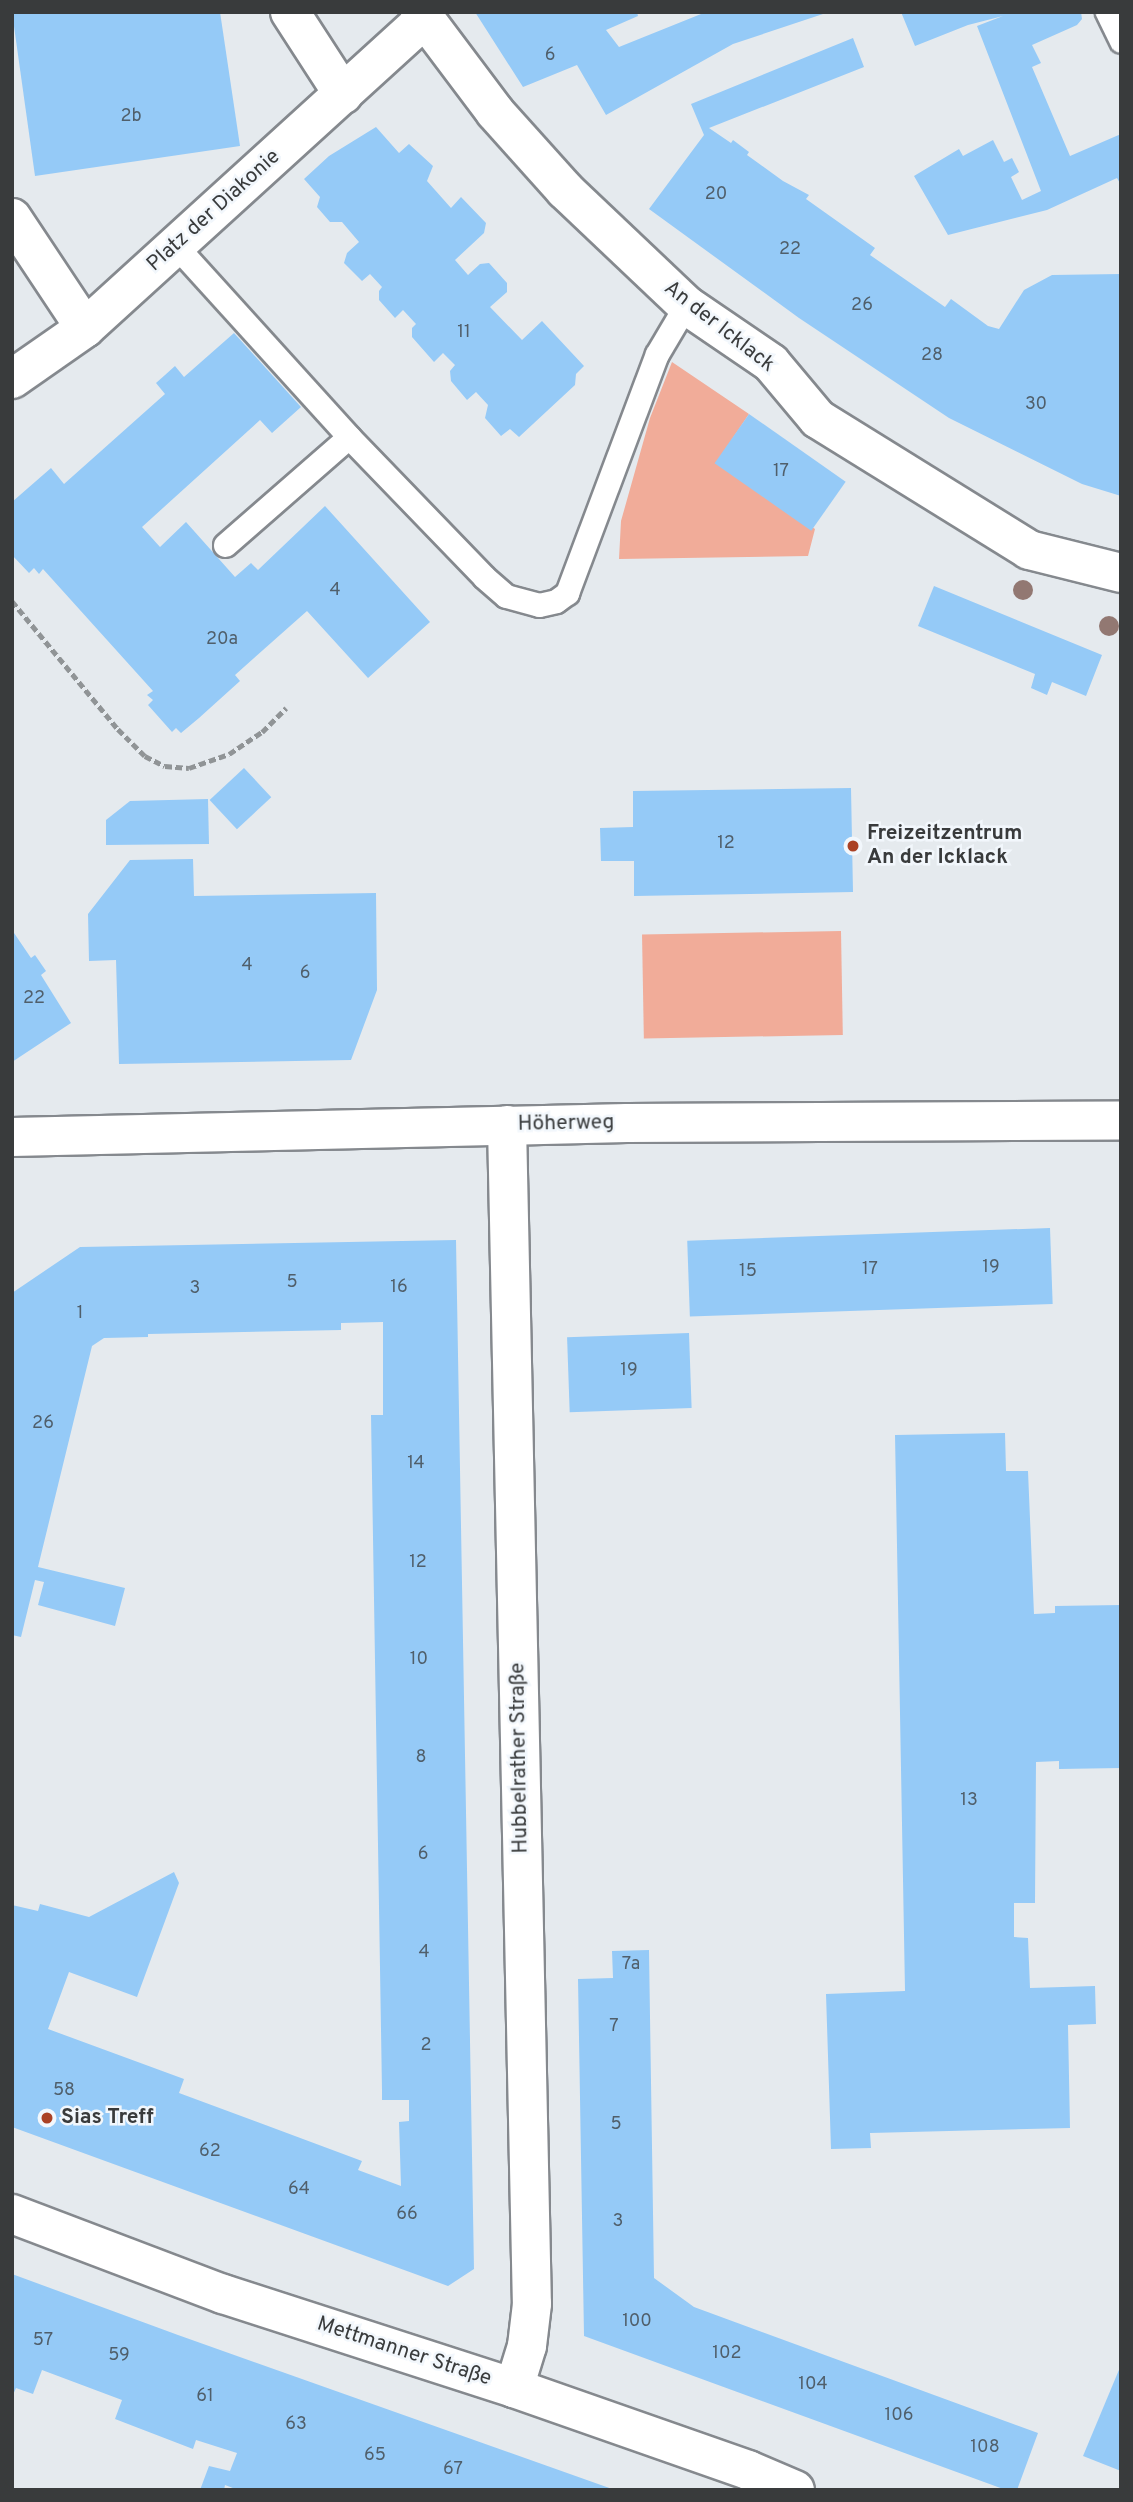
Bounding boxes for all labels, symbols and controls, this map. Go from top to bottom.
house number: 6 [545,45,555,67]
house number: 2b [120,106,142,128]
street label: Platz der Diakonie [142,145,286,277]
house number: 20 [705,184,727,206]
house number: 22 [779,239,801,261]
street label: An der Icklack [659,276,779,378]
house number: 26 [851,295,873,317]
house number: 11 [457,322,471,344]
house number: 28 [921,345,943,367]
house number: 30 [1025,394,1047,416]
house number: 17 [773,461,789,483]
house number: 4 [329,580,341,602]
house number: 20a [206,629,238,651]
place label: Freizeitzentrum An der Icklack [867,821,1022,871]
house number: 12 [717,833,735,855]
marker: Freizeitzentrum An der Icklack [845,838,861,854]
house number: 4 [241,955,253,977]
house number: 6 [300,963,310,985]
house number: 22 [23,988,45,1010]
street label: Höherweg [517,1111,615,1137]
house number: 19 [982,1257,1000,1279]
house number: 17 [862,1259,878,1281]
house number: 15 [739,1261,757,1283]
house number: 5 [286,1272,298,1294]
house number: 16 [390,1277,408,1299]
house number: 3 [190,1278,200,1300]
house number: 1 [77,1303,83,1325]
house number: 19 [620,1360,638,1382]
house number: 26 [32,1413,54,1435]
house number: 14 [407,1453,425,1475]
house number: 12 [409,1552,427,1574]
house number: 10 [410,1649,428,1671]
street label: Hubbelrather Straße [506,1662,534,1854]
house number: 8 [416,1747,426,1769]
house number: 13 [960,1790,978,1812]
house number: 6 [418,1844,428,1866]
house number: 4 [418,1942,430,1964]
house number: 7a [622,1954,640,1976]
house number: 7 [609,2016,619,2038]
house number: 2 [420,2035,432,2057]
house number: 58 [53,2080,75,2102]
place label: Sias Treff [61,2105,154,2131]
marker: Sias Treff [39,2110,55,2126]
house number: 5 [610,2114,622,2136]
house number: 62 [199,2141,221,2163]
house number: 64 [288,2179,310,2201]
house number: 66 [396,2204,418,2226]
house number: 3 [613,2211,623,2233]
house number: 100 [622,2311,652,2333]
street label: Mettmanner Straße [314,2312,494,2392]
house number: 57 [33,2330,53,2352]
house number: 102 [712,2343,742,2365]
house number: 59 [108,2345,130,2367]
house number: 104 [798,2374,828,2396]
house number: 61 [196,2386,214,2408]
house number: 106 [884,2405,914,2427]
house number: 63 [285,2414,307,2436]
house number: 108 [970,2437,1000,2459]
house number: 65 [364,2445,386,2467]
house number: 67 [443,2459,463,2481]

